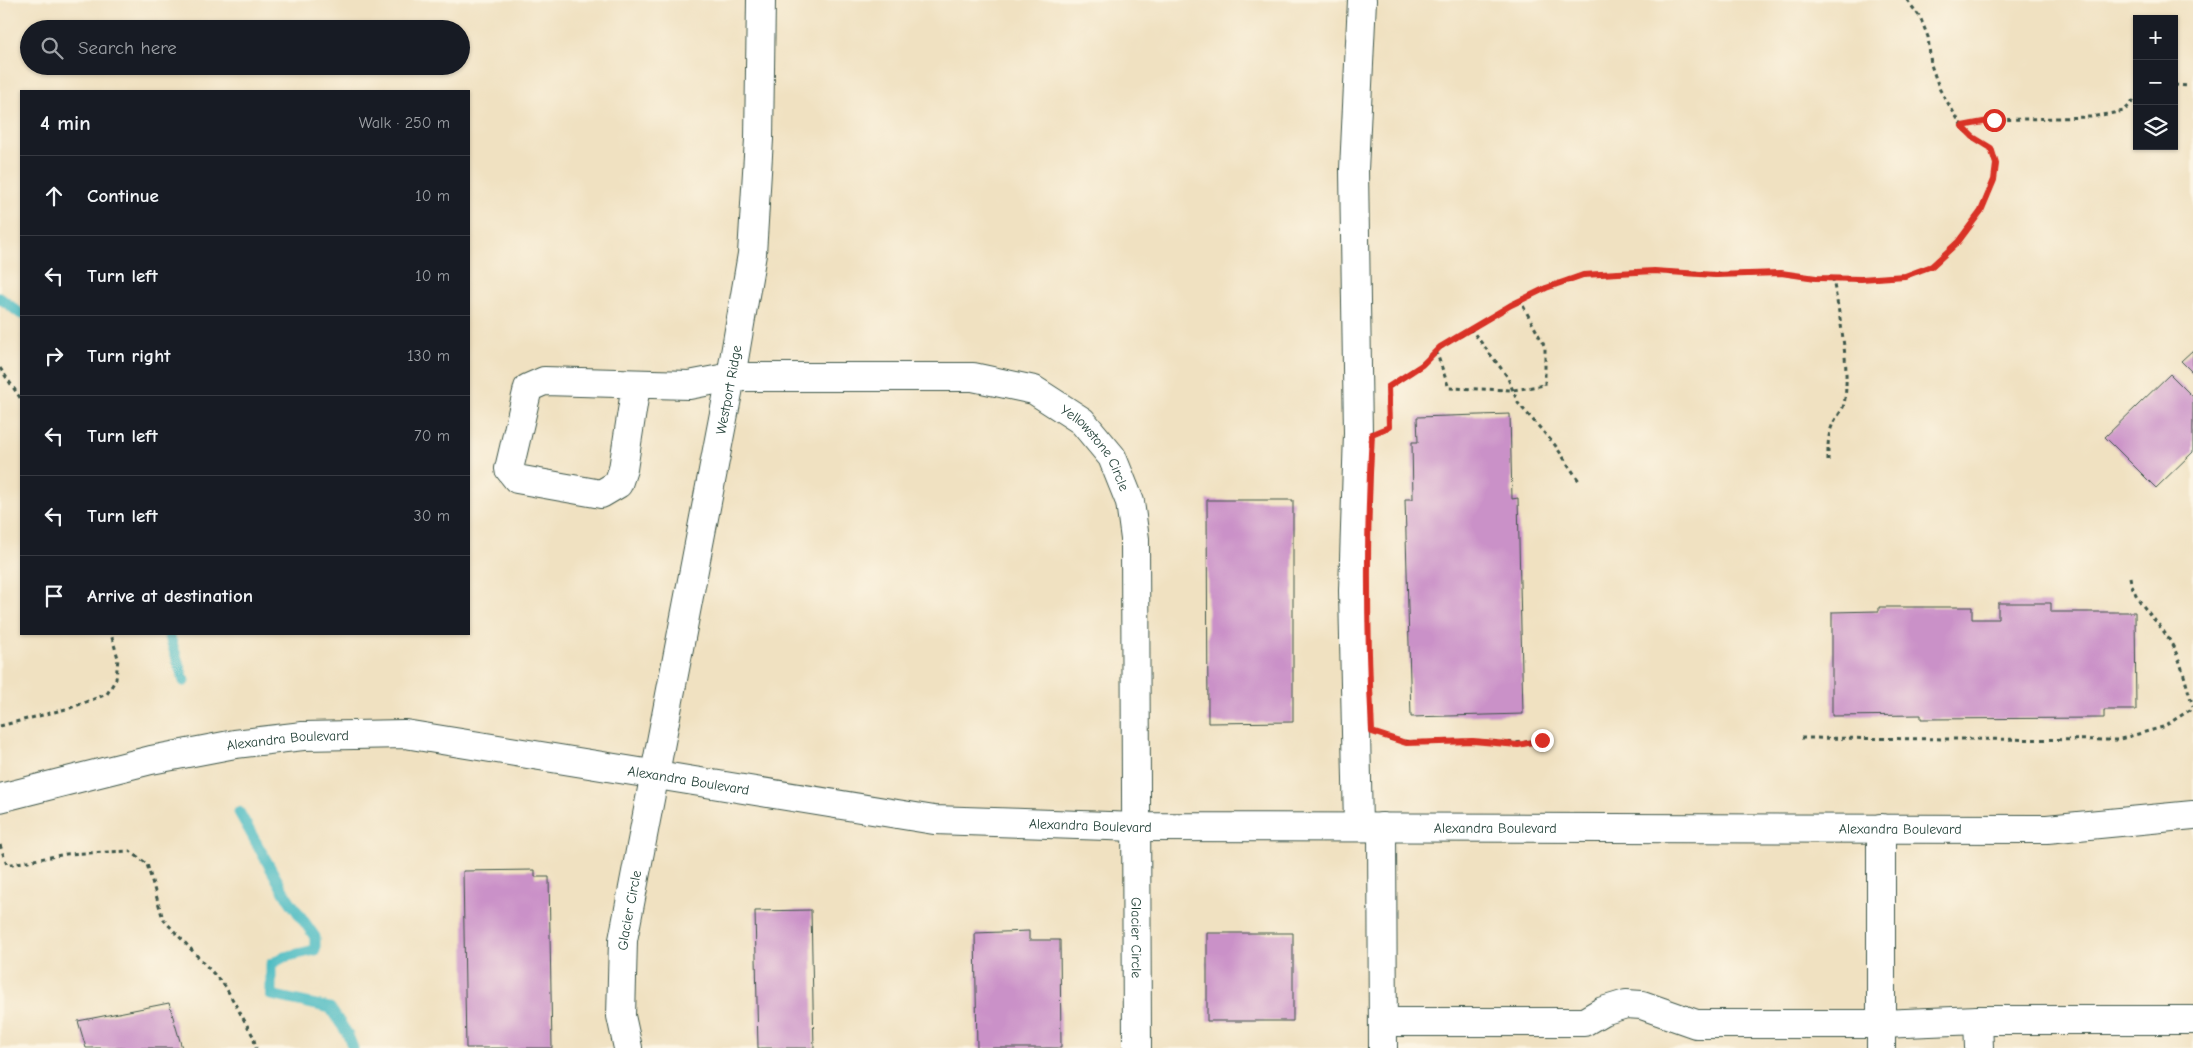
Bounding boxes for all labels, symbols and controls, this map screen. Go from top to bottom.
map controls [2133,15,2178,150]
button: + [2133,15,2178,60]
search box [20,20,470,75]
icon: search [38,34,66,62]
text: Search here [78,37,177,59]
button: − [2133,60,2178,105]
button: layers [2133,105,2178,150]
route start [1983,109,2006,132]
text: 4 min [40,111,91,135]
text: Walk · 250 m [359,114,450,132]
icon: ahead [40,182,68,210]
text: Continue [87,185,159,207]
text: 10 m [415,187,450,205]
icon: left [40,262,68,290]
text: Turn left [87,265,158,287]
text: 10 m [415,267,450,285]
icon: right [40,342,68,370]
street label: Westport Ridge [712,344,745,436]
text: Turn right [87,345,171,367]
text: 130 m [407,347,450,365]
street label: Yellowstone Circle [1057,401,1133,493]
icon: left [40,422,68,450]
text: Turn left [87,425,158,447]
text: 70 m [414,427,450,445]
icon: left [40,502,68,530]
text: Turn left [87,505,158,527]
text: 30 m [414,507,450,525]
icon: arrive [40,582,68,610]
text: Arrive at destination [87,585,253,607]
street label: Alexandra Boulevard [225,727,349,754]
route end [1531,729,1554,752]
street label: Alexandra Boulevard [626,762,751,799]
street label: Alexandra Boulevard [1029,815,1152,836]
street label: Alexandra Boulevard [1434,820,1557,837]
street label: Alexandra Boulevard [1839,821,1962,838]
street label: Glacier Circle [615,869,645,951]
street label: Glacier Circle [1127,897,1145,978]

